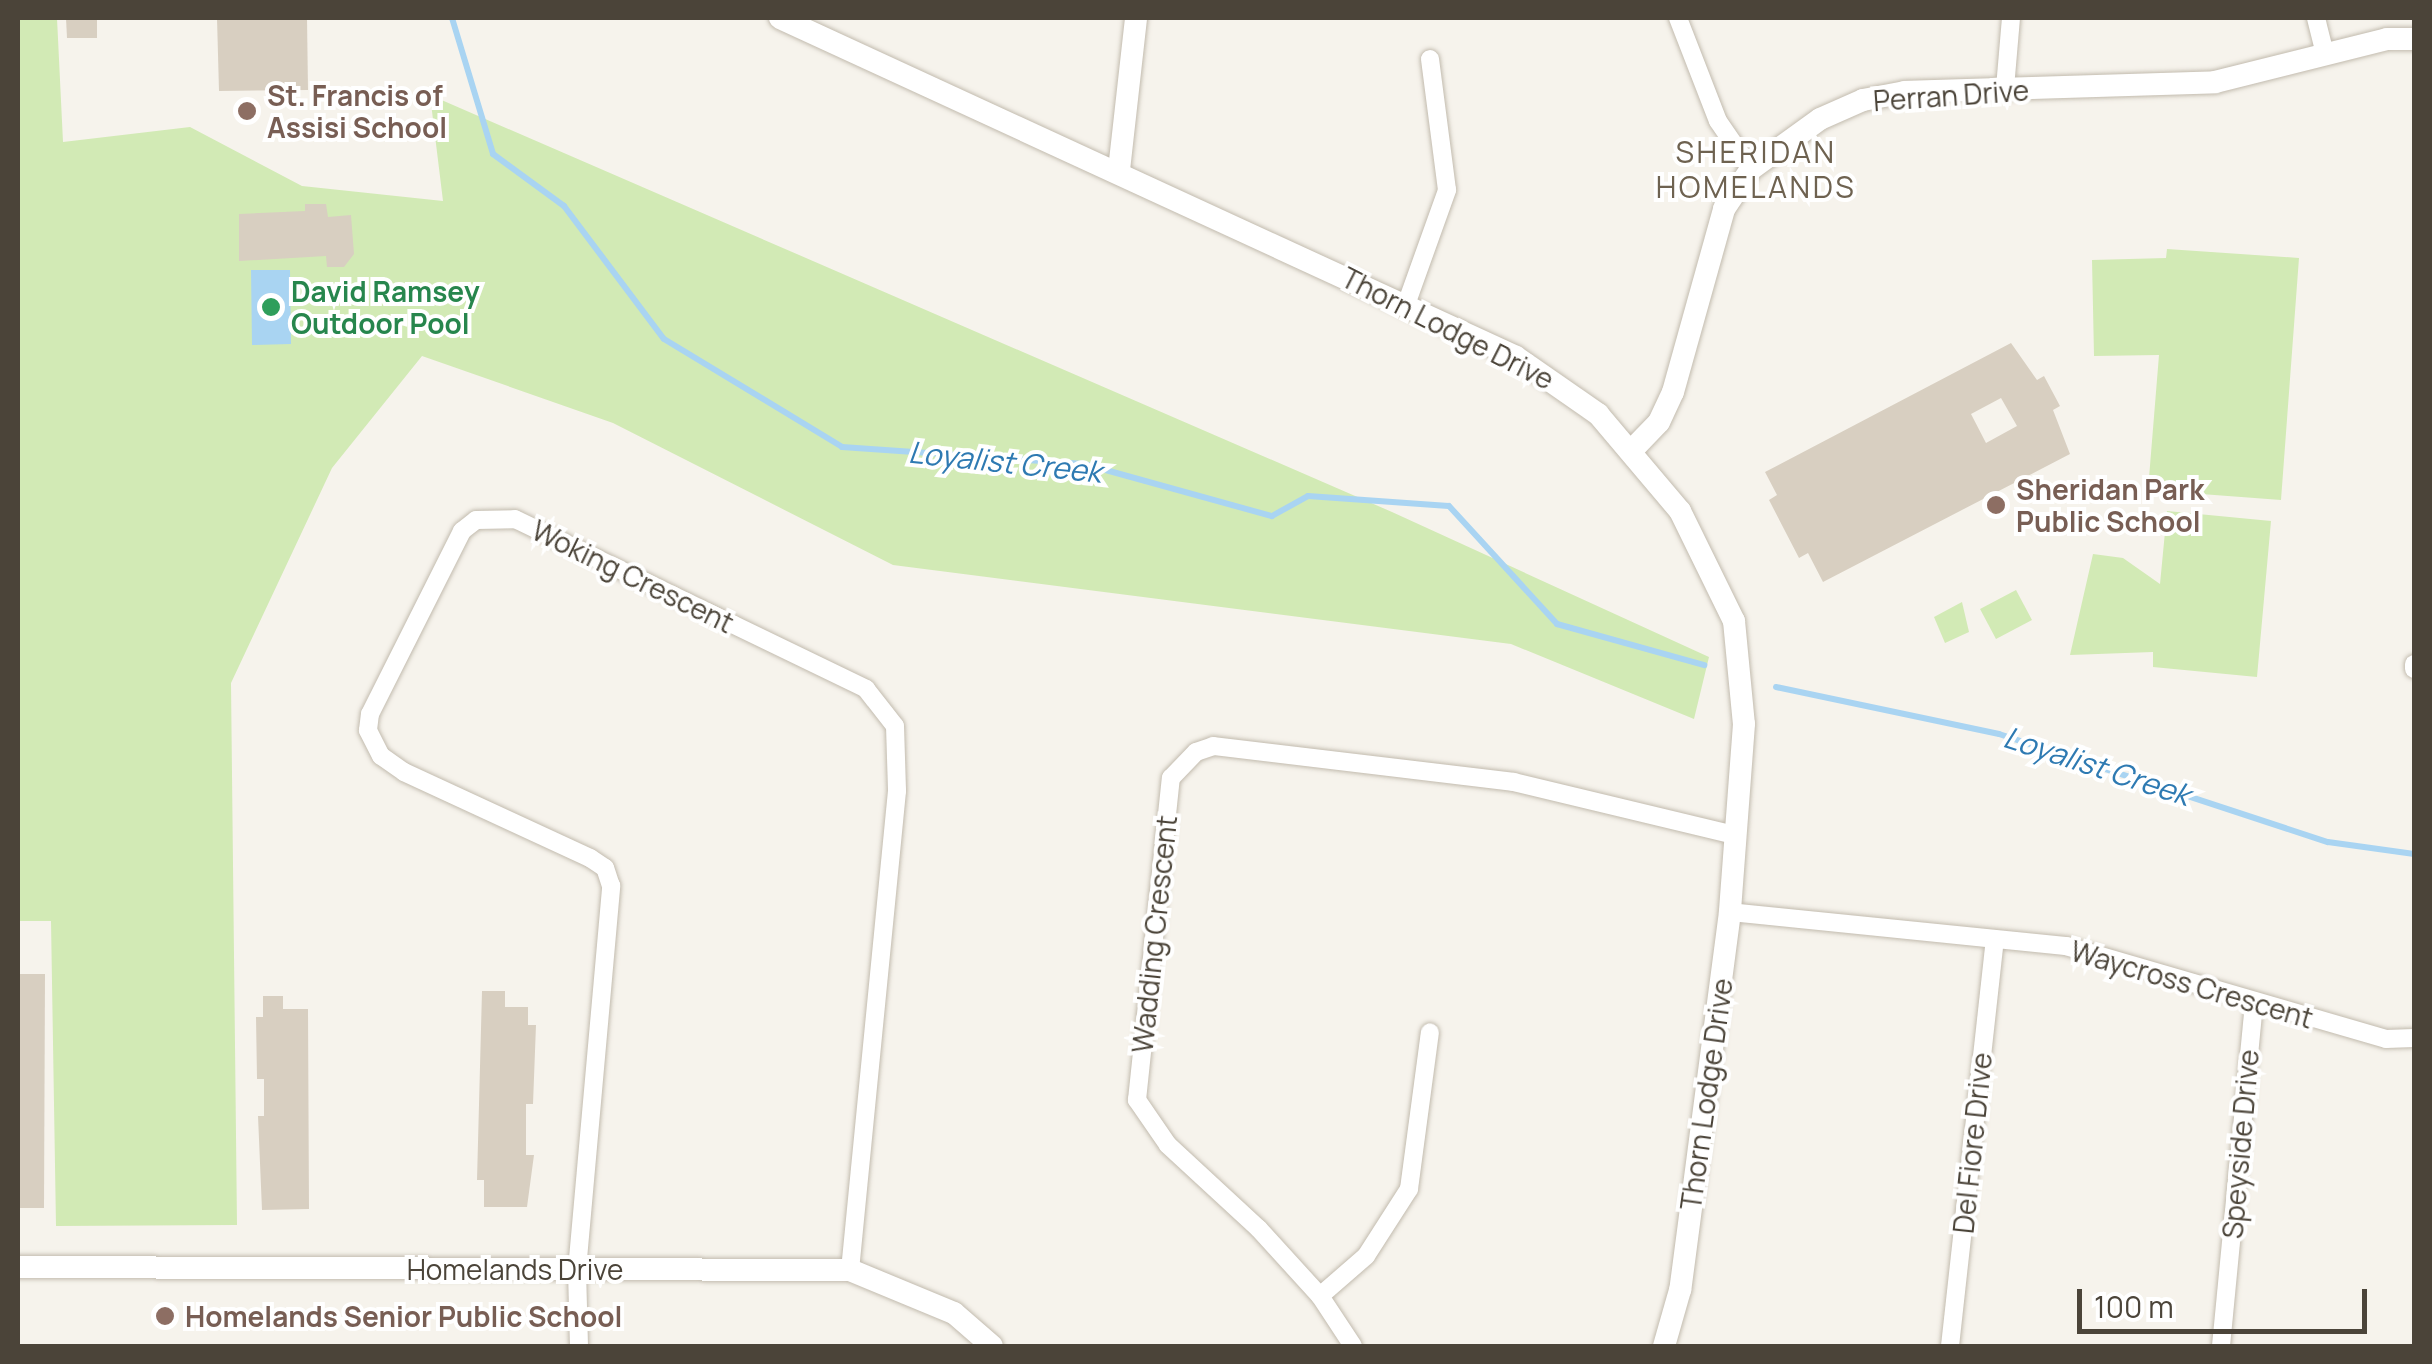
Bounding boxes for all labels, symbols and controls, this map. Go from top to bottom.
street label: Perran Drive [1872,73,2030,117]
place label: St. Francis of Assisi School [267,78,447,144]
marker: St. Francis of Assisi School [236,100,258,122]
district label: SHERIDAN HOMELANDS [1656,134,1856,204]
street label: Thorn Lodge Drive [1336,260,1560,396]
place label: David Ramsey Outdoor Pool [291,274,480,340]
marker: David Ramsey Outdoor Pool [260,296,282,318]
water label: Loyalist Creek [907,434,1103,490]
place label: Sheridan Park Public School [2016,472,2204,538]
marker: Sheridan Park Public School [1985,494,2007,516]
street label: Woking Crescent [527,513,739,639]
water label: Loyalist Creek [1999,719,2195,813]
street label: Wadding Crescent [1125,813,1183,1055]
street label: Waycross Crescent [2067,933,2317,1035]
street label: Thorn Lodge Drive [1673,976,1739,1212]
street label: Speyside Drive [2215,1048,2265,1240]
street label: Del Fiore Drive [1946,1051,1998,1235]
street label: Homelands Drive [407,1252,623,1286]
scale bar [2082,1269,2372,1331]
text: 100 m [2094,1286,2174,1327]
place label: Homelands Senior Public School [185,1299,622,1333]
marker: Homelands Senior Public School [154,1305,176,1327]

